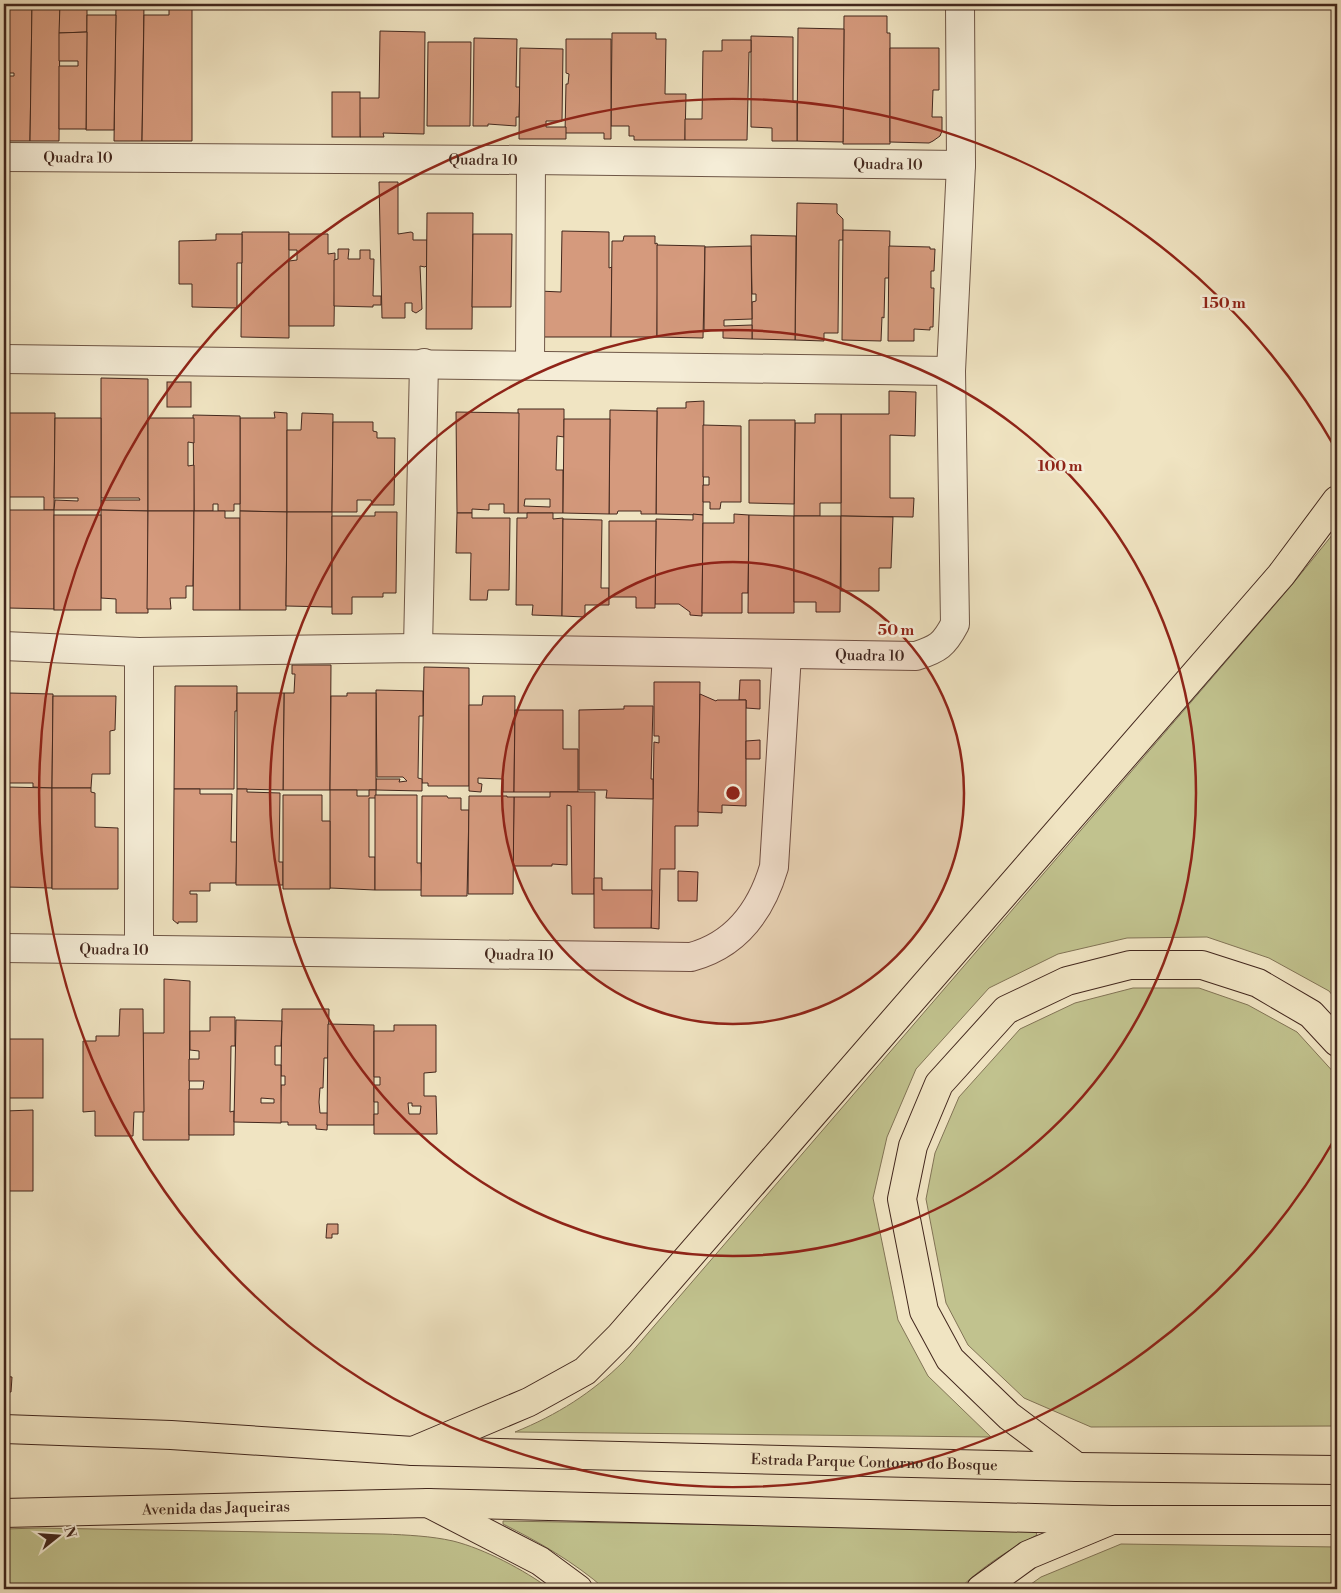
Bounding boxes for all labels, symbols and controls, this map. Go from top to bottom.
street label: Quadra 10 [43,148,113,168]
street label: Quadra 10 [448,151,518,170]
street label: Quadra 10 [853,155,923,175]
text: 150 m [1202,294,1246,313]
text: 100 m [1038,457,1083,476]
text: 50 m [878,621,914,640]
street label: Quadra 10 [835,646,905,666]
centre of rings [724,784,742,802]
street label: Quadra 10 [79,940,149,960]
street label: Quadra 10 [484,945,554,965]
street label: Estrada Parque Contorno do Bosque [750,1450,998,1475]
street label: Avenida das Jaqueiras [141,1497,290,1520]
north arrow [32,1510,82,1560]
text: N [59,1525,80,1540]

